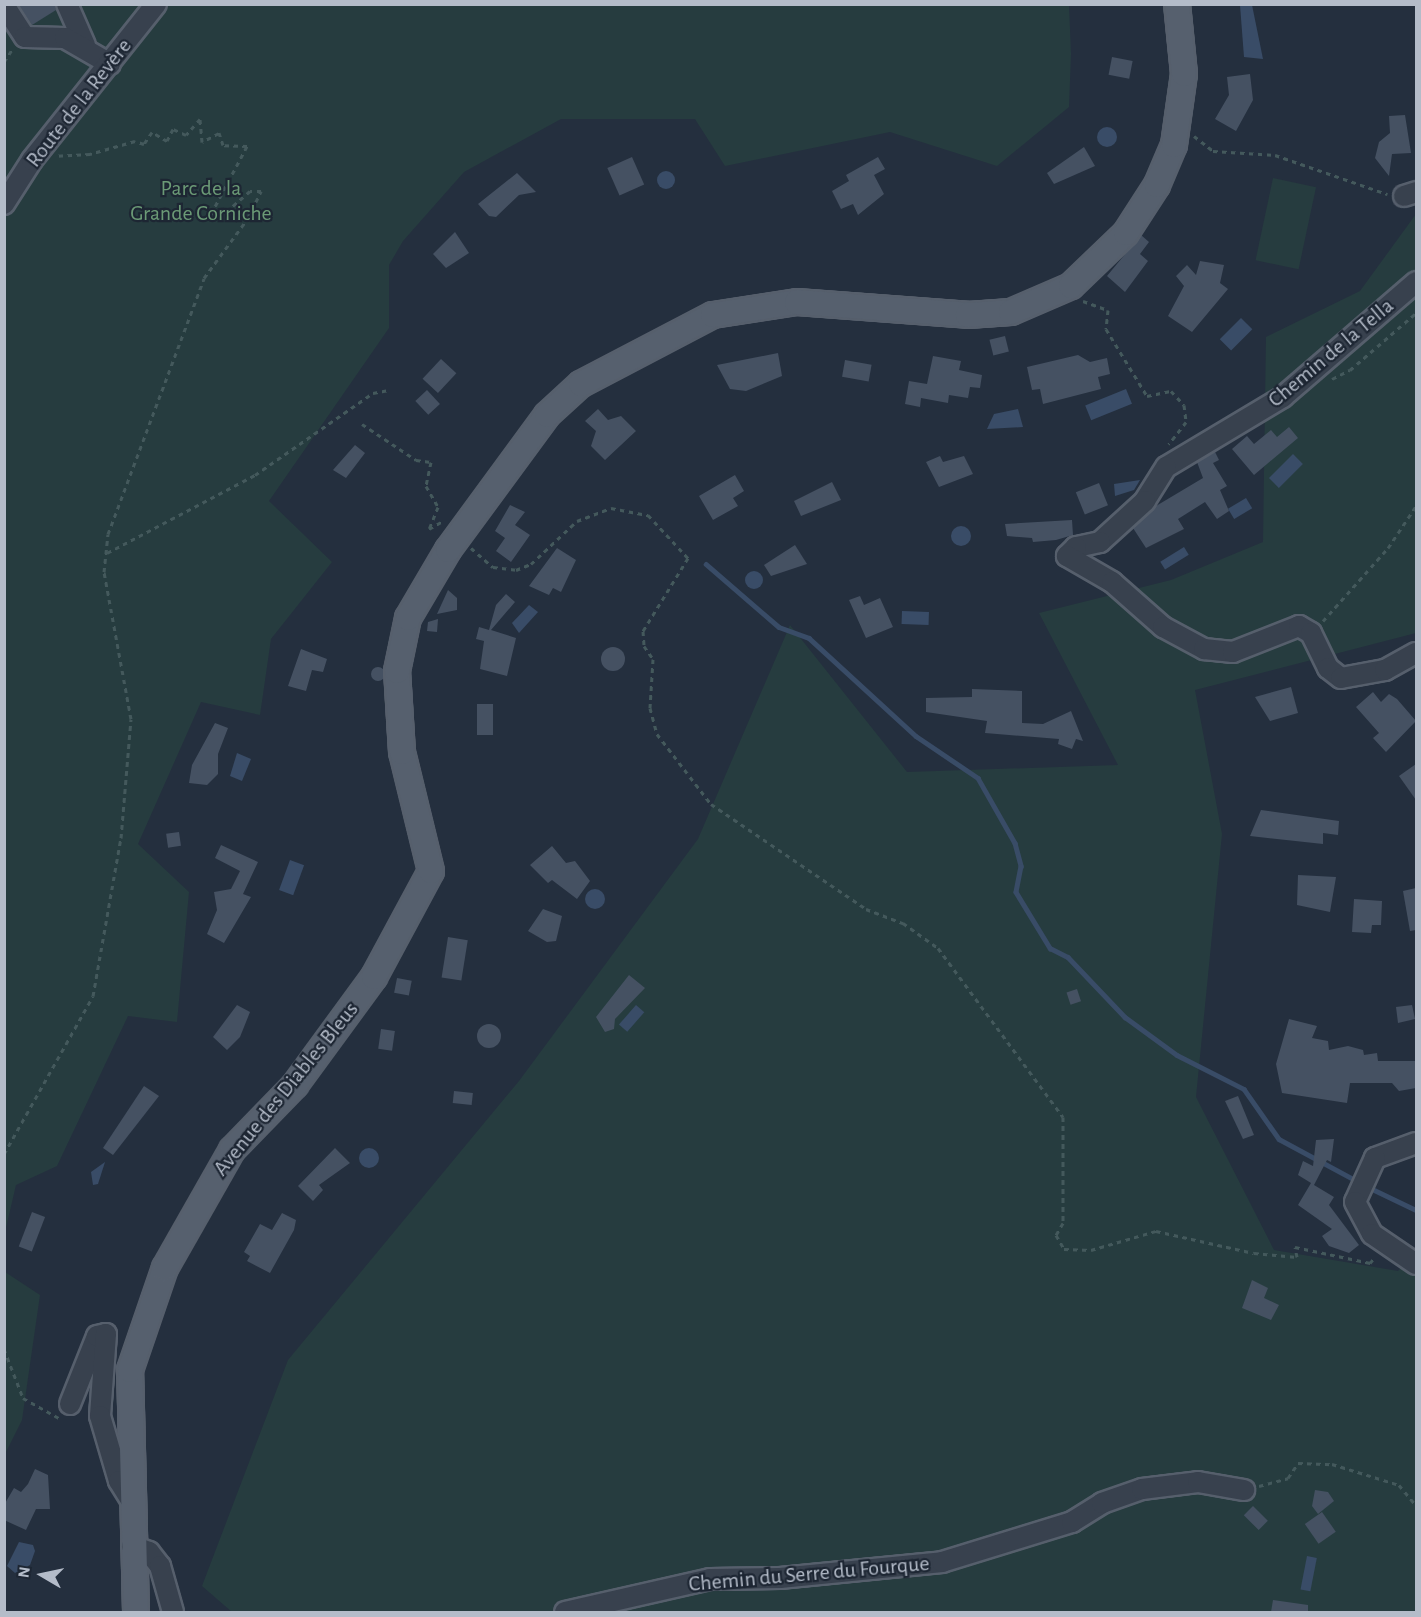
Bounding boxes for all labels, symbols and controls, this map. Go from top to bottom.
street label: Route de la Revère [21,33,137,173]
park label: Parc de la Grande Corniche [130,175,272,226]
street label: Chemin de la Tella [1263,293,1399,413]
street label: Avenue des Diables Bleus [208,997,364,1181]
north arrow [12,1545,72,1605]
street label: Chemin du Serre du Fourque [687,1550,931,1598]
text: N [15,1565,33,1579]

